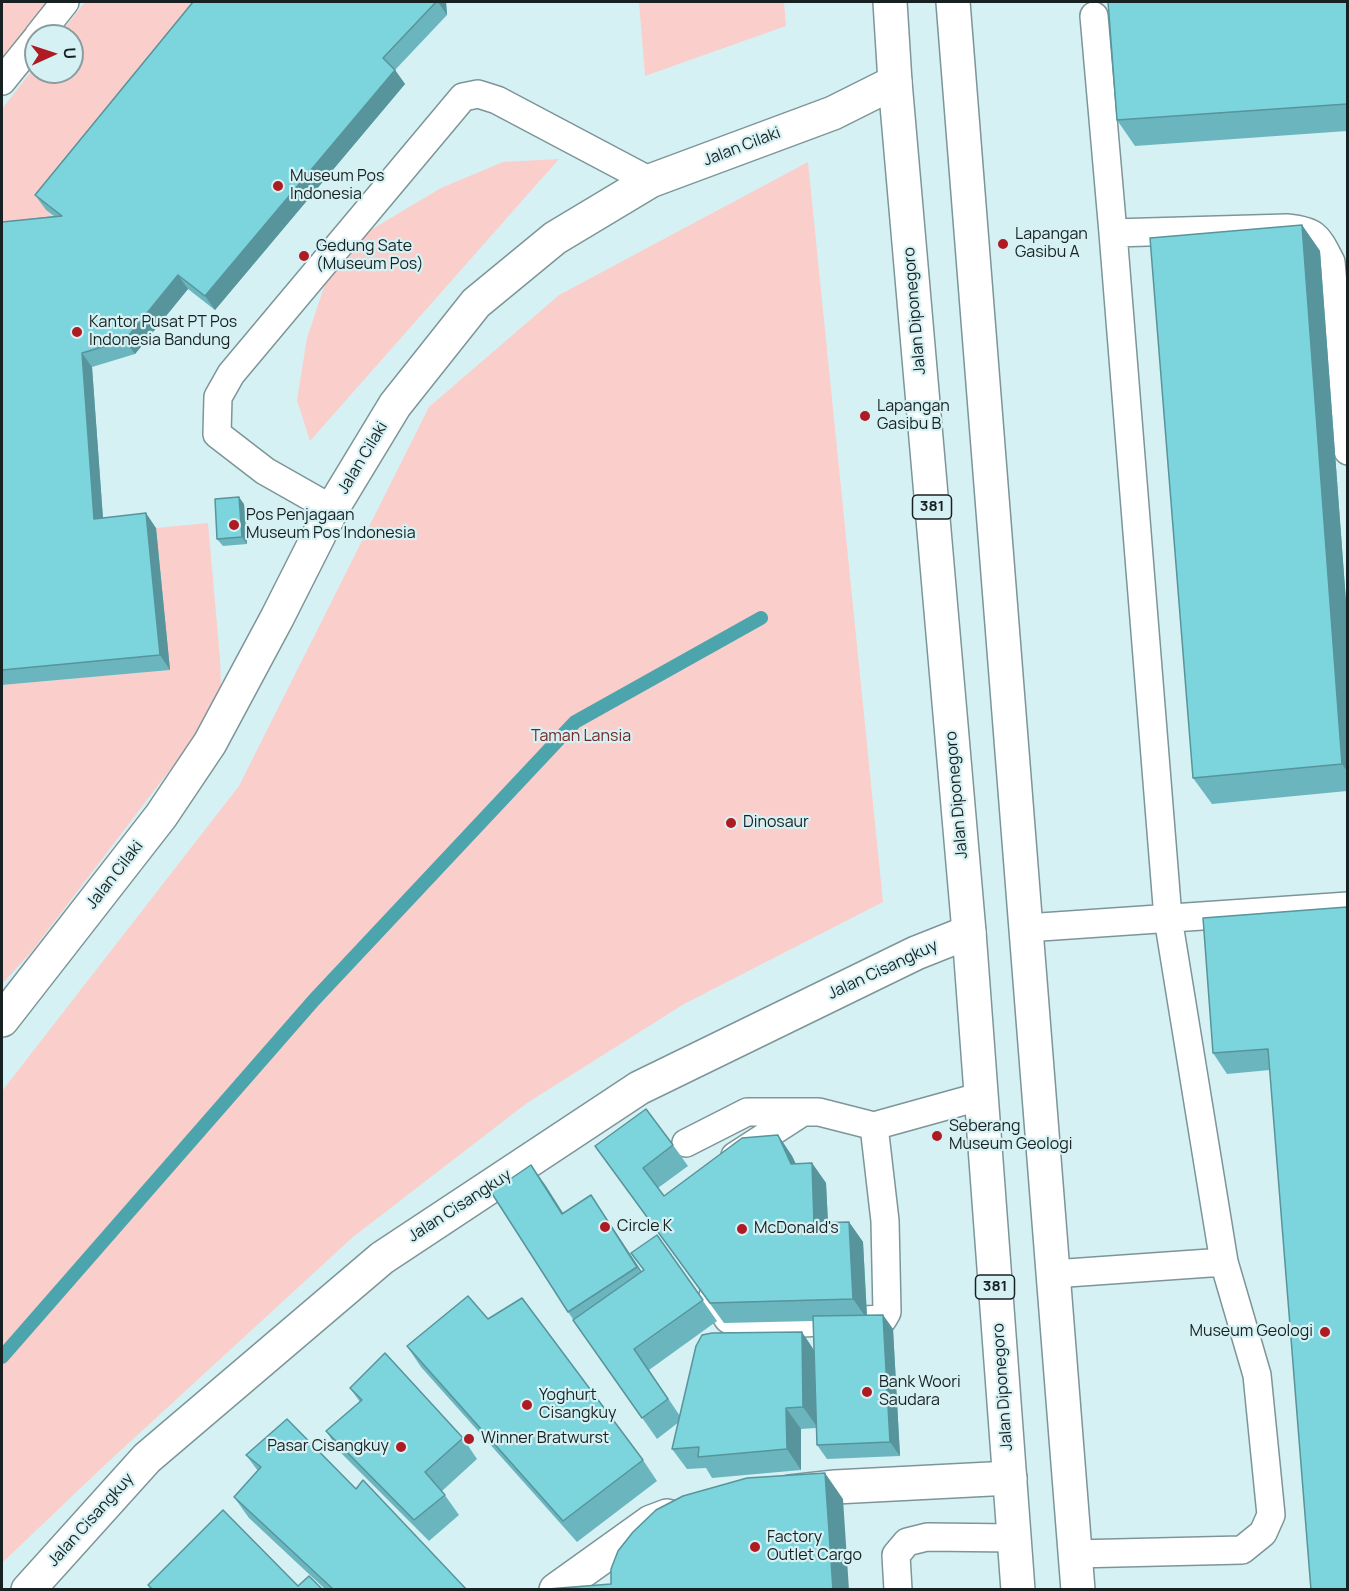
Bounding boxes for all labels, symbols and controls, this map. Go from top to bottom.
north arrow [24,24,84,84]
text: U [59,47,81,59]
street label: Jalan Cilaki [701,124,783,170]
place label: Museum Pos Indonesia [290,167,384,205]
marker: Museum Pos Indonesia [271,179,285,193]
place label: Lapangan Gasibu A [1015,225,1088,263]
place label: Gedung Sate (Museum Pos) [316,237,424,275]
marker: Lapangan Gasibu A [996,237,1010,251]
street label: Jalan Diponegoro [900,246,930,376]
marker: Gedung Sate (Museum Pos) [297,249,311,263]
place label: Kantor Pusat PT Pos Indonesia Bandung [89,313,237,351]
marker: Kantor Pusat PT Pos Indonesia Bandung [70,325,84,339]
place label: Lapangan Gasibu B [877,397,950,435]
marker: Lapangan Gasibu B [858,409,872,423]
street label: Jalan Cilaki [334,418,392,498]
road number: 381 [912,495,952,519]
place label: Pos Penjagaan Museum Pos Indonesia [246,506,416,544]
marker: Pos Penjagaan Museum Pos Indonesia [227,518,241,532]
park label: Taman Lansia [531,727,631,747]
street label: Jalan Diponegoro [942,730,972,860]
place label: Dinosaur [743,813,809,833]
marker: Dinosaur [724,816,738,830]
street label: Jalan Cilaki [82,837,148,913]
street label: Jalan Cisangkuy [825,936,941,1004]
place label: Seberang Museum Geologi [949,1117,1072,1155]
marker: Seberang Museum Geologi [930,1129,944,1143]
street label: Jalan Cisangkuy [405,1166,515,1246]
place label: Circle K [617,1217,672,1237]
place label: McDonald's [754,1219,839,1239]
marker: Circle K [598,1220,612,1234]
marker: McDonald's [735,1222,749,1236]
road number: 381 [976,1275,1014,1299]
place label: Museum Geologi [1190,1322,1313,1342]
street label: Jalan Diponegoro [989,1323,1017,1451]
marker: Museum Geologi [1318,1325,1332,1339]
place label: Bank Woori Saudara [879,1373,961,1411]
marker: Bank Woori Saudara [860,1385,874,1399]
place label: Yoghurt Cisangkuy [539,1386,616,1424]
marker: Yoghurt Cisangkuy [520,1398,534,1412]
place label: Winner Bratwurst [481,1429,609,1449]
marker: Winner Bratwurst [462,1432,476,1446]
place label: Pasar Cisangkuy [267,1437,389,1457]
marker: Pasar Cisangkuy [394,1440,408,1454]
street label: Jalan Cisangkuy [44,1469,138,1571]
place label: Factory Outlet Cargo [767,1528,862,1566]
marker: Factory Outlet Cargo [748,1540,762,1554]

